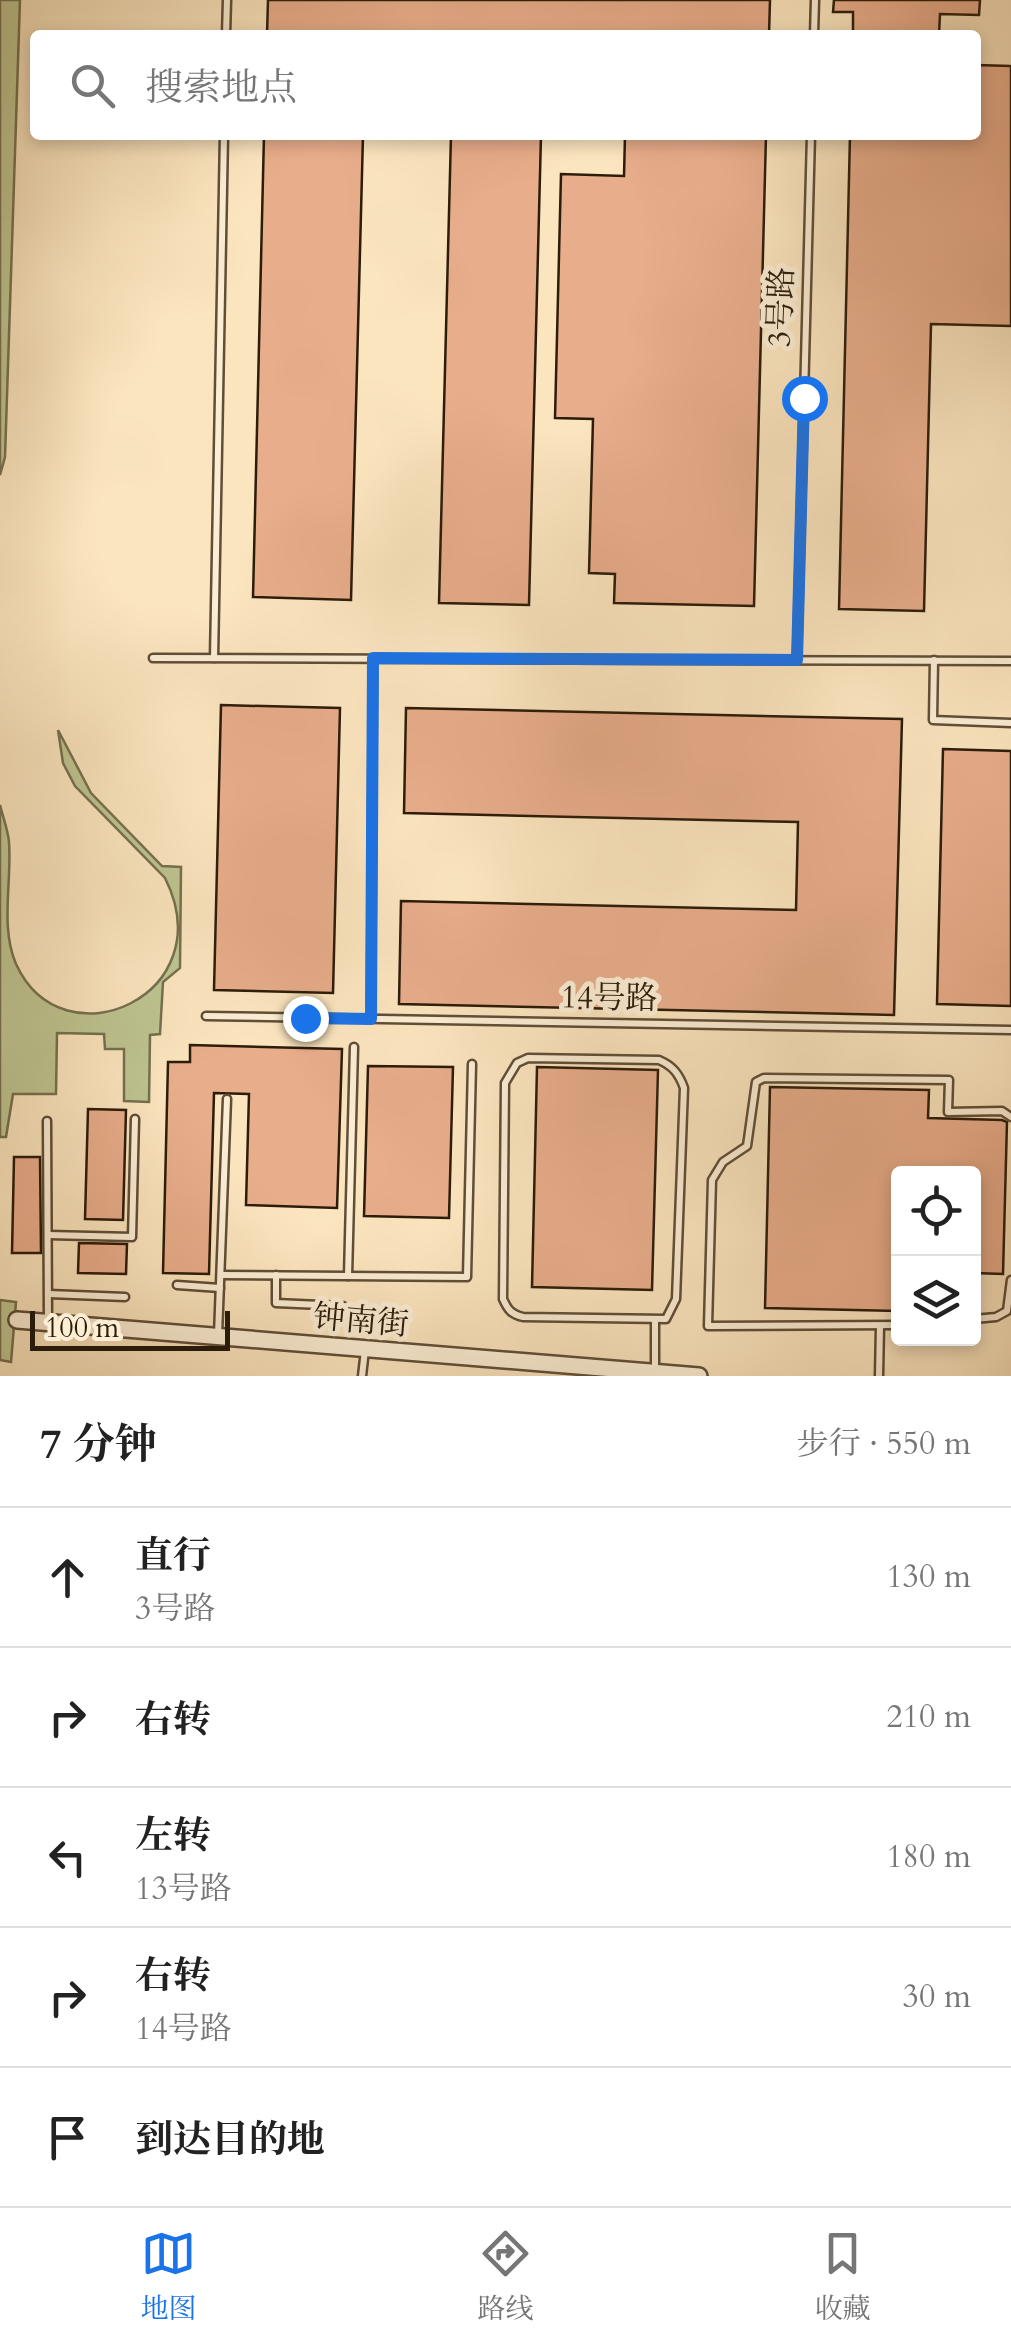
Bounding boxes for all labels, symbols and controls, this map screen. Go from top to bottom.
search box [30,30,981,140]
icon: search [65,58,120,113]
text: 搜索地点 [145,62,297,114]
street label: 3号路 [758,266,804,348]
route start [782,376,828,422]
street label: 14号路 [560,975,658,1021]
route end [283,996,329,1042]
map controls [891,1166,981,1346]
button: locate [891,1166,981,1256]
button: layers [891,1256,981,1346]
street label: 钟南街 [311,1295,411,1347]
scale bar [30,1306,230,1350]
text: 100 m [45,1309,119,1347]
text: 7 分钟 [40,1416,157,1473]
text: 步行 · 550 m [797,1422,971,1466]
text: 直行 [135,1530,211,1582]
icon: ahead [40,1550,95,1605]
text: 130 m [886,1555,971,1599]
text: 3号路 [135,1587,215,1631]
icon: right [40,1690,95,1745]
text: 右转 [135,1694,211,1746]
text: 210 m [886,1695,971,1739]
text: 左转 [135,1810,211,1862]
icon: left [40,1830,95,1885]
text: 180 m [886,1835,971,1879]
text: 13号路 [135,1867,232,1911]
text: 右转 [135,1950,211,2002]
icon: right [40,1970,95,2025]
text: 30 m [903,1975,971,2019]
text: 14号路 [135,2007,232,2051]
icon: arrive [40,2110,95,2165]
text: 到达目的地 [135,2114,325,2166]
tab: 地图 [140,2226,197,2328]
tab: 路线 [477,2226,534,2328]
tab: 收藏 [814,2226,871,2328]

